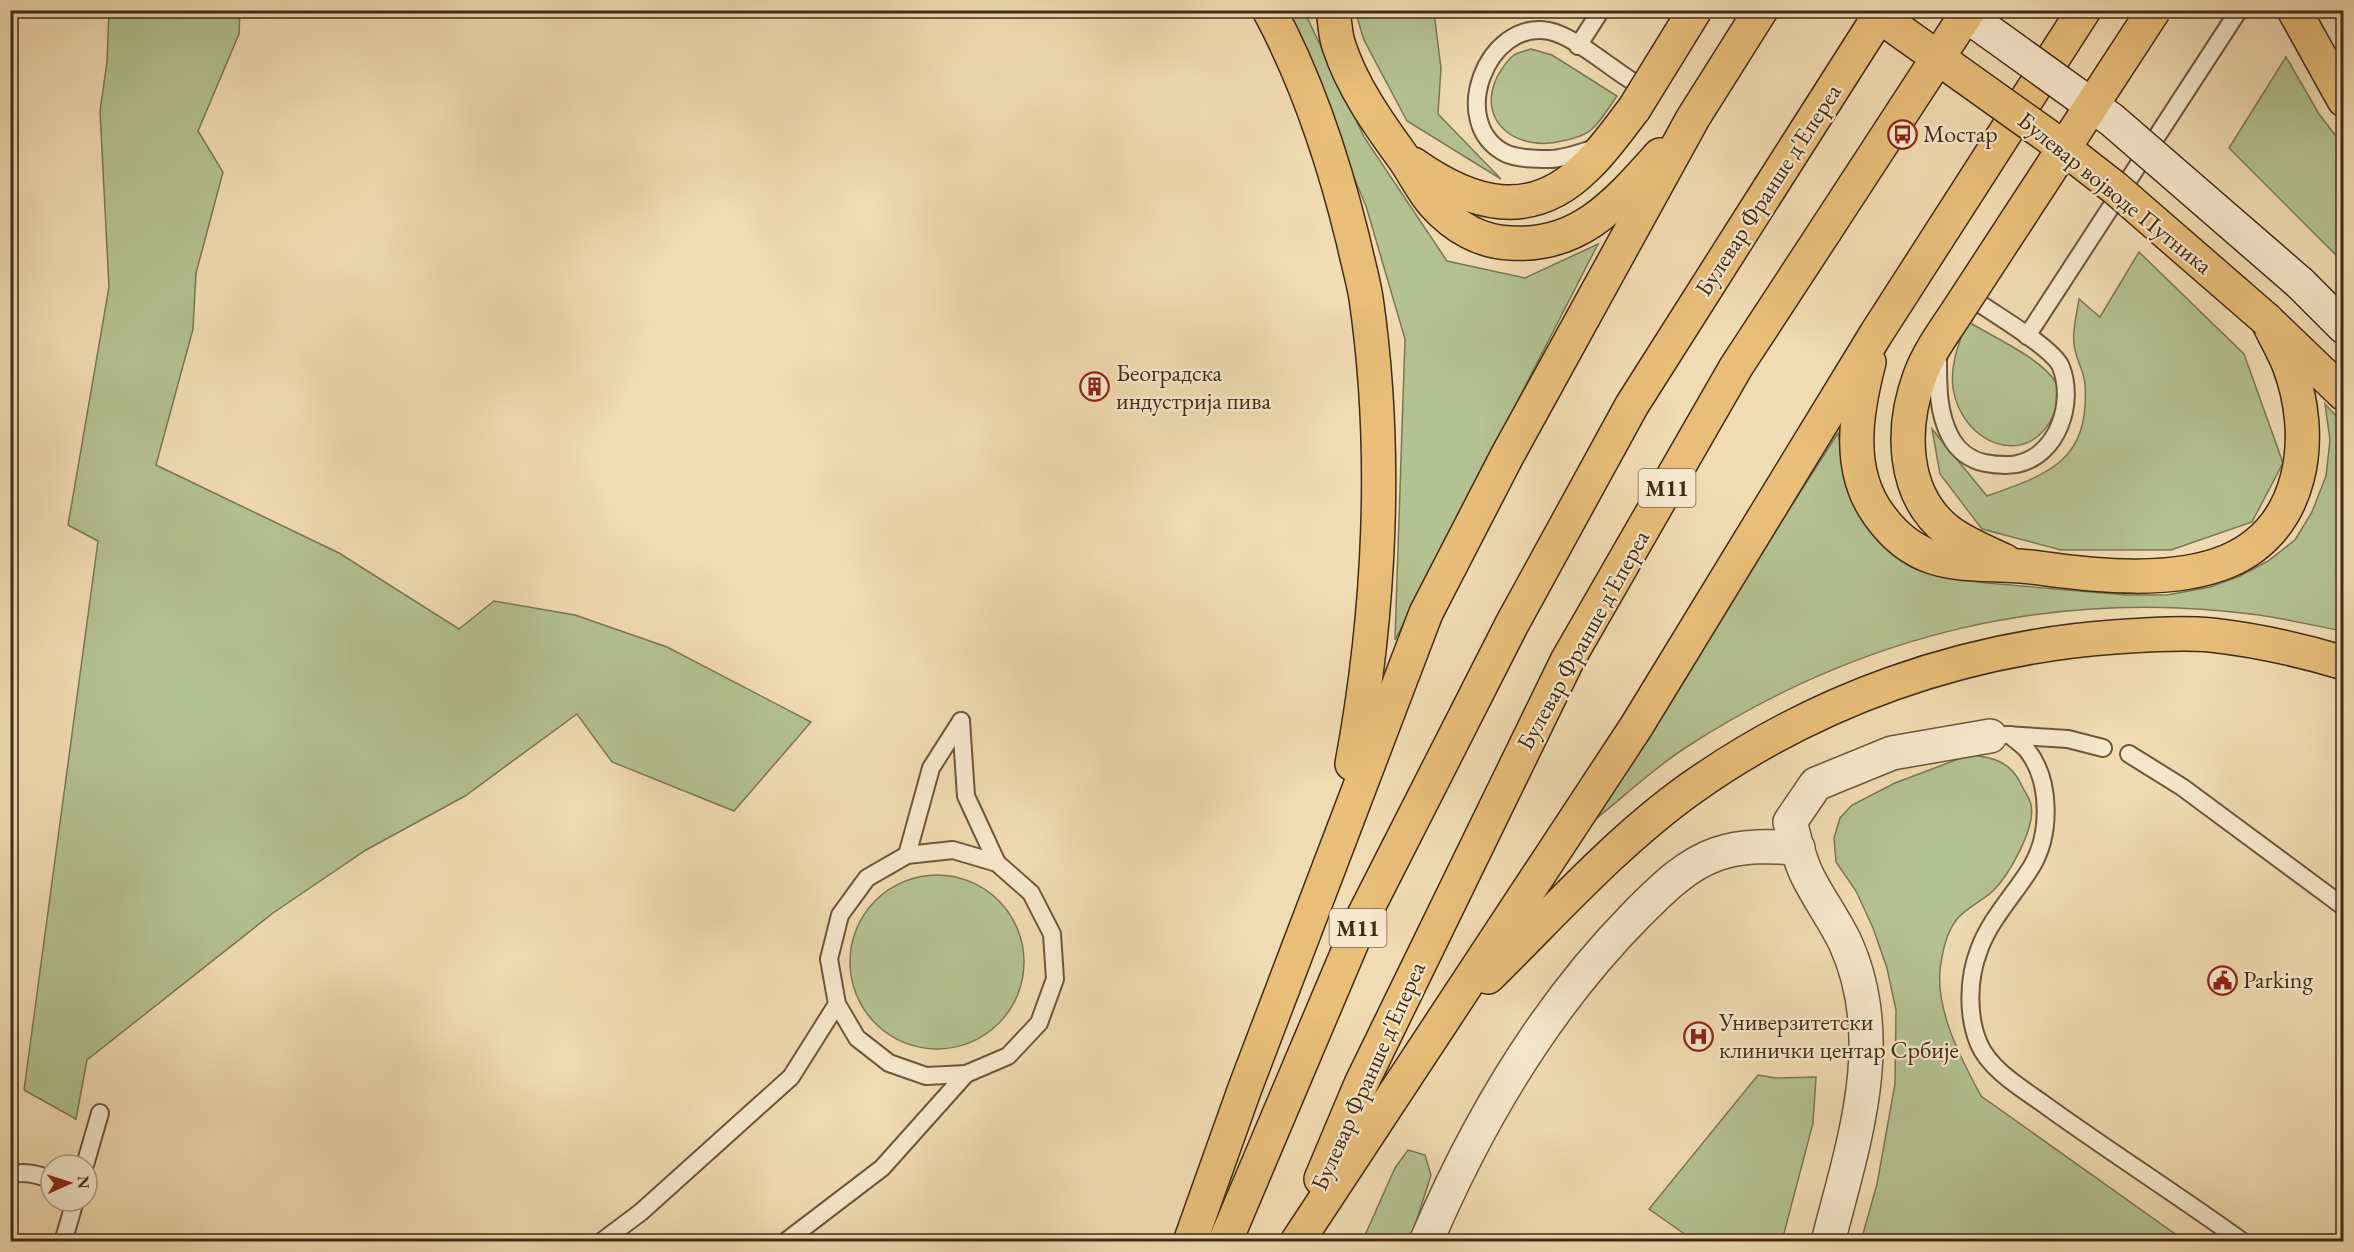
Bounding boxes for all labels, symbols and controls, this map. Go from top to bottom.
street label: Булевар Франше д'Епереа [1687,77,1848,302]
street label: Булевар војводе Путника [2012,104,2219,281]
bus stop icon: Мостар [1886,118,1918,150]
place label: Мостар [1923,118,1998,149]
place label: Београдска индустрија пива [1116,357,1271,416]
building icon: Београдска индустрија пива [1079,371,1111,403]
road number: M11 [1638,469,1696,507]
street label: Булевар Франше д'Епереа [1509,524,1656,755]
road number: M11 [1330,909,1386,947]
street label: Булевар Франше д'Епереа [1303,956,1432,1195]
public building icon: Parking [2206,964,2238,996]
place label: Parking [2243,964,2313,995]
place label: Универзитетски клинички центар Србије [1718,1006,1959,1065]
hospital icon: Универзитетски клинички центар Србије [1682,1020,1714,1052]
north arrow [39,1153,99,1213]
text: N [73,1175,94,1189]

